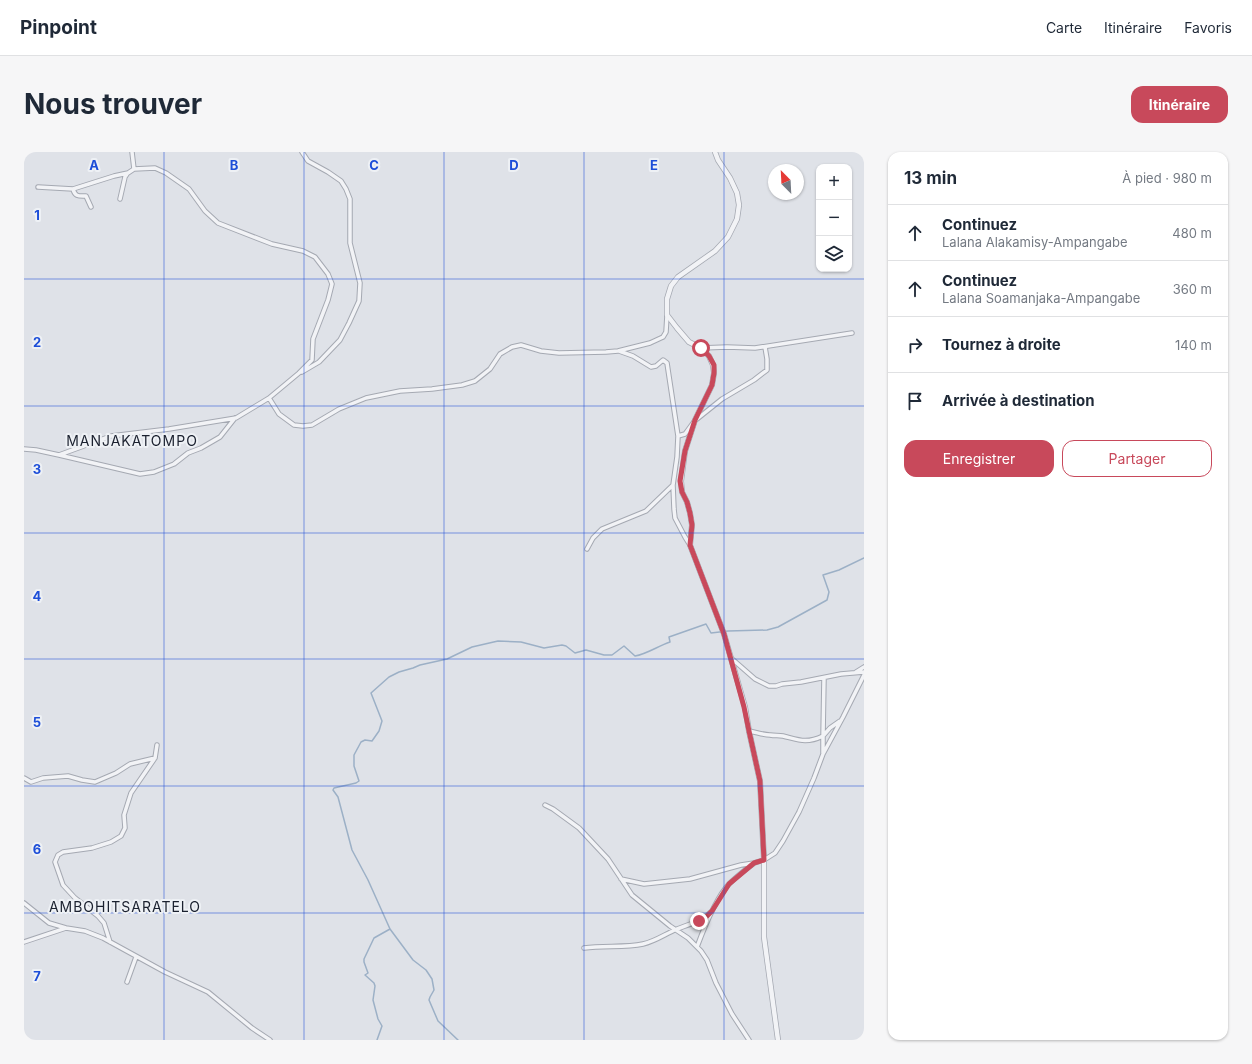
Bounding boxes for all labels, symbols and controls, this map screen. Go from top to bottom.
text: Pinpoint [20,16,97,39]
text: Carte [1046,19,1082,36]
text: Itinéraire [1104,19,1162,36]
text: Favoris [1184,19,1232,36]
button: Itinéraire [1131,86,1228,123]
text: Nous trouver [24,87,202,121]
text: A [89,157,99,173]
text: B [230,157,239,173]
text: C [369,157,379,173]
text: D [509,157,519,173]
text: E [650,157,658,173]
north arrow [768,164,804,200]
map controls [816,164,852,272]
button: + [816,164,852,200]
text: 13 min [904,168,957,188]
text: À pied · 980 m [1122,170,1212,186]
button: − [816,200,852,236]
text: 1 [34,207,40,223]
text: Continuez [942,215,1017,234]
icon: ahead [904,222,926,244]
text: 480 m [1172,225,1212,241]
text: Lalana Alakamisy-Ampangabe [942,234,1128,250]
button: layers [816,236,852,272]
text: Continuez [942,271,1017,290]
icon: ahead [904,278,926,300]
text: 360 m [1173,281,1212,297]
text: Lalana Soamanjaka-Ampangabe [942,290,1140,306]
text: 2 [33,334,41,350]
icon: right [904,334,926,356]
text: Tournez à droite [942,335,1061,354]
text: 140 m [1175,337,1212,353]
route start [692,339,710,357]
icon: arrive [904,390,926,412]
text: Arrivée à destination [942,391,1095,410]
district label: MANJAKATOMPO [66,432,198,449]
button: Enregistrer [904,440,1054,477]
button: Partager [1062,440,1212,477]
text: 3 [33,461,41,477]
text: 4 [33,588,42,604]
text: 5 [33,714,41,730]
text: 6 [33,841,41,857]
district label: AMBOHITSARATELO [49,898,201,915]
route end [690,912,708,930]
text: 7 [33,968,41,984]

